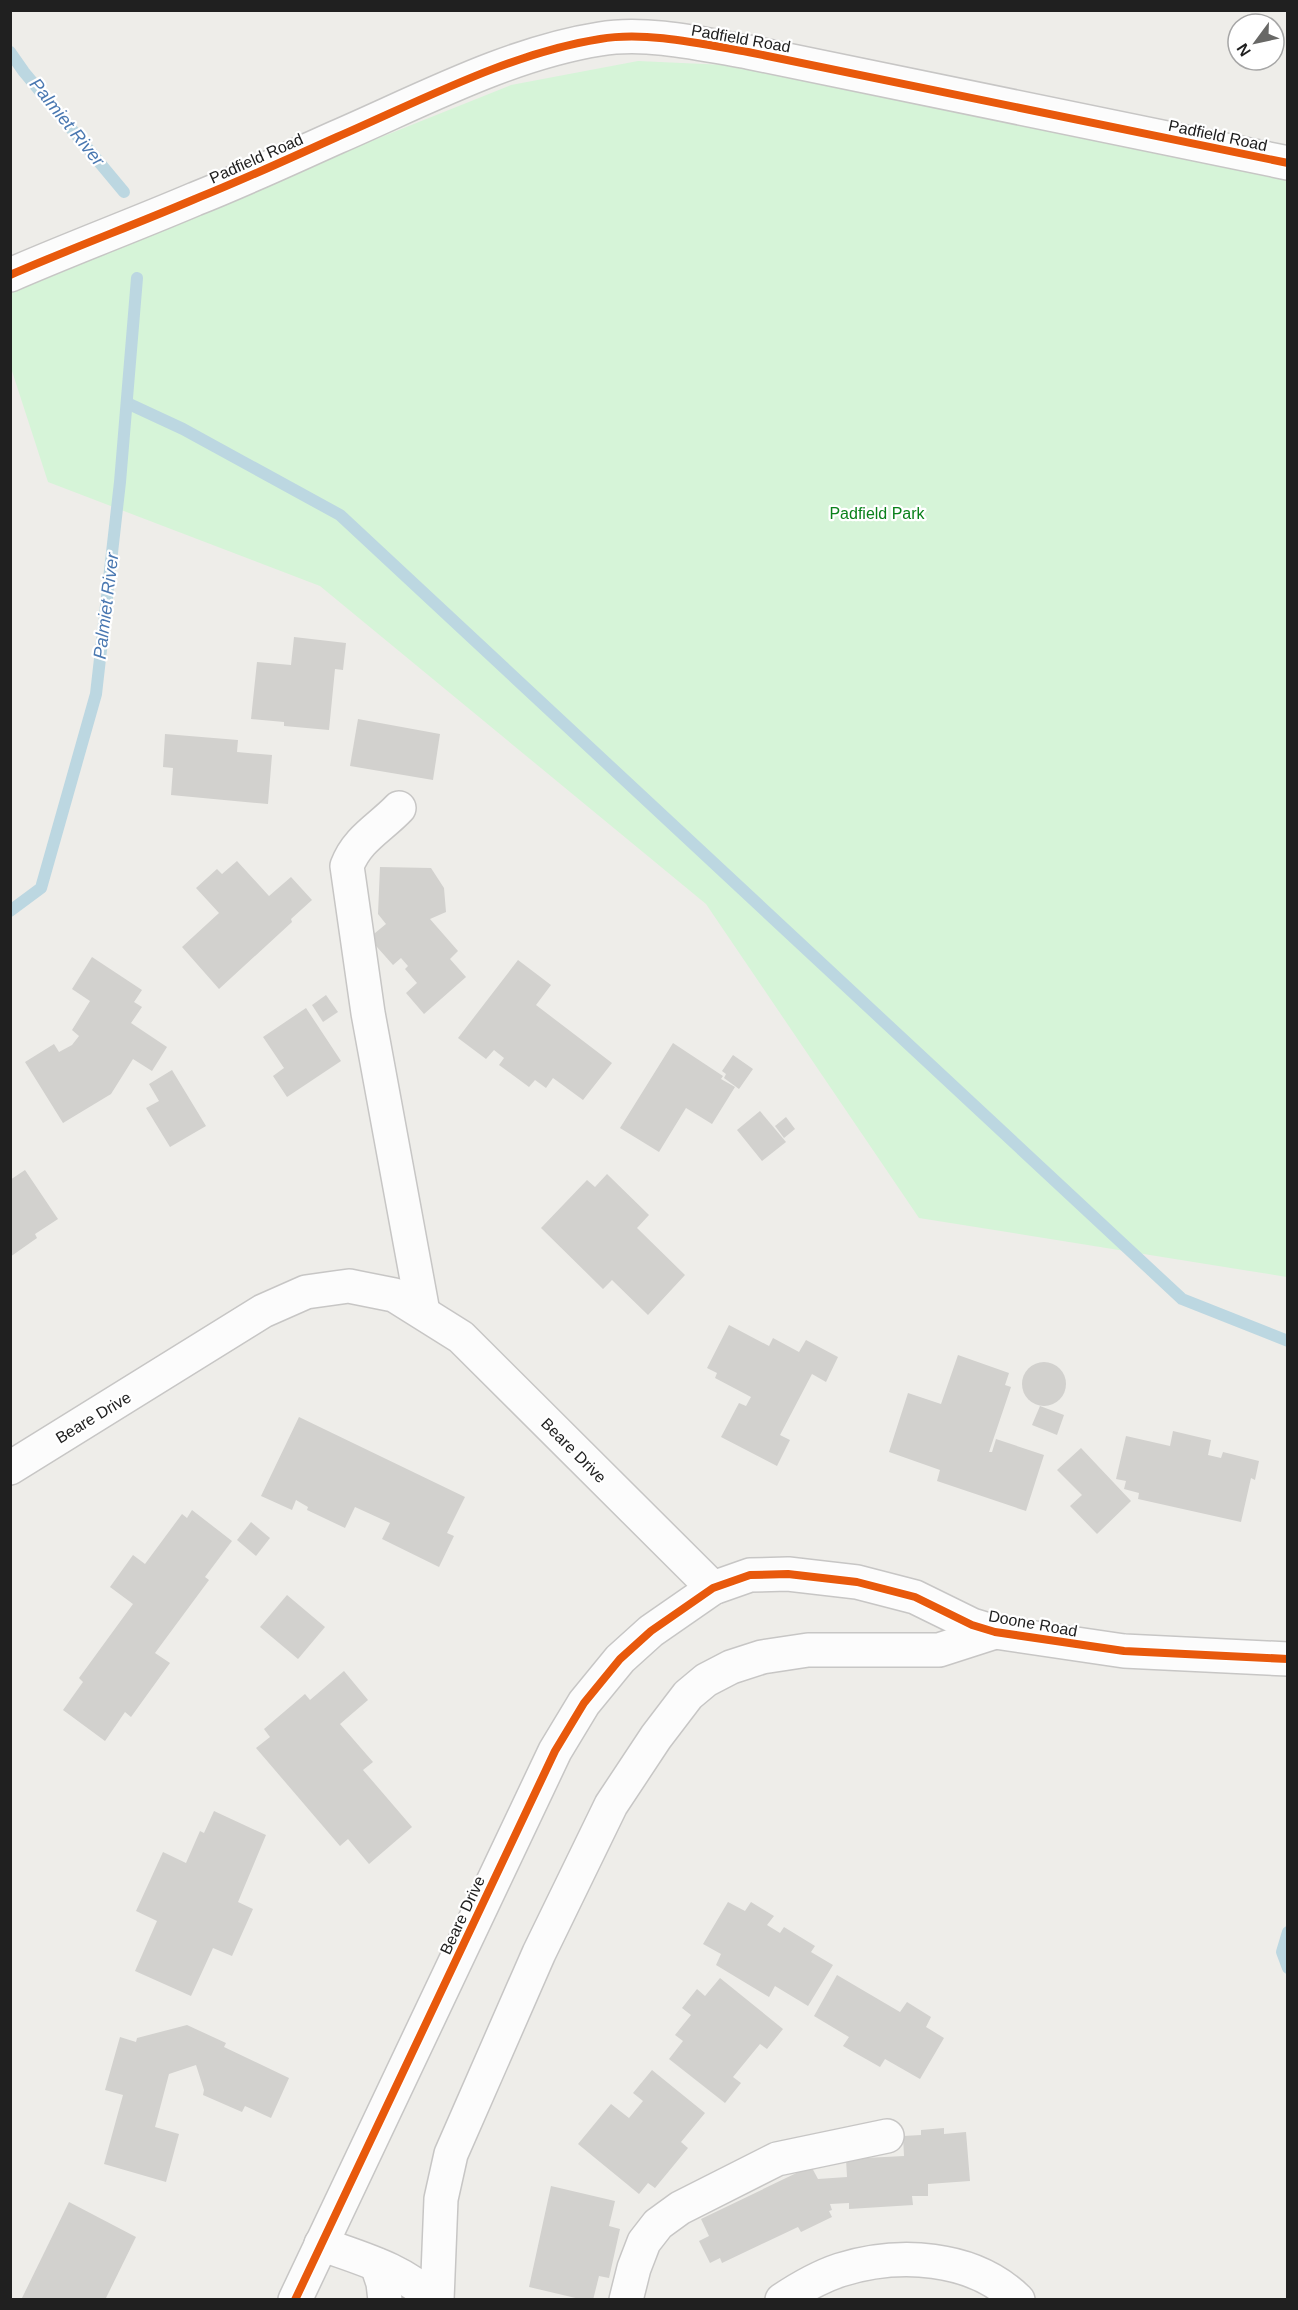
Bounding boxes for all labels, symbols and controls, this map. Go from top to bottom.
north arrow [1226,12,1286,72]
street label: Padfield Road [690,21,792,56]
text: N [1234,40,1254,59]
water label: Palmiet River [26,74,109,171]
street label: Padfield Road [1167,117,1269,154]
street label: Padfield Road [207,130,306,187]
park label: Padfield Park [829,505,926,522]
water label: Palmiet River [90,551,123,660]
street label: Beare Drive [53,1388,134,1446]
street label: Beare Drive [538,1414,610,1486]
street label: Doone Road [987,1607,1079,1640]
street label: Beare Drive [437,1873,488,1957]

